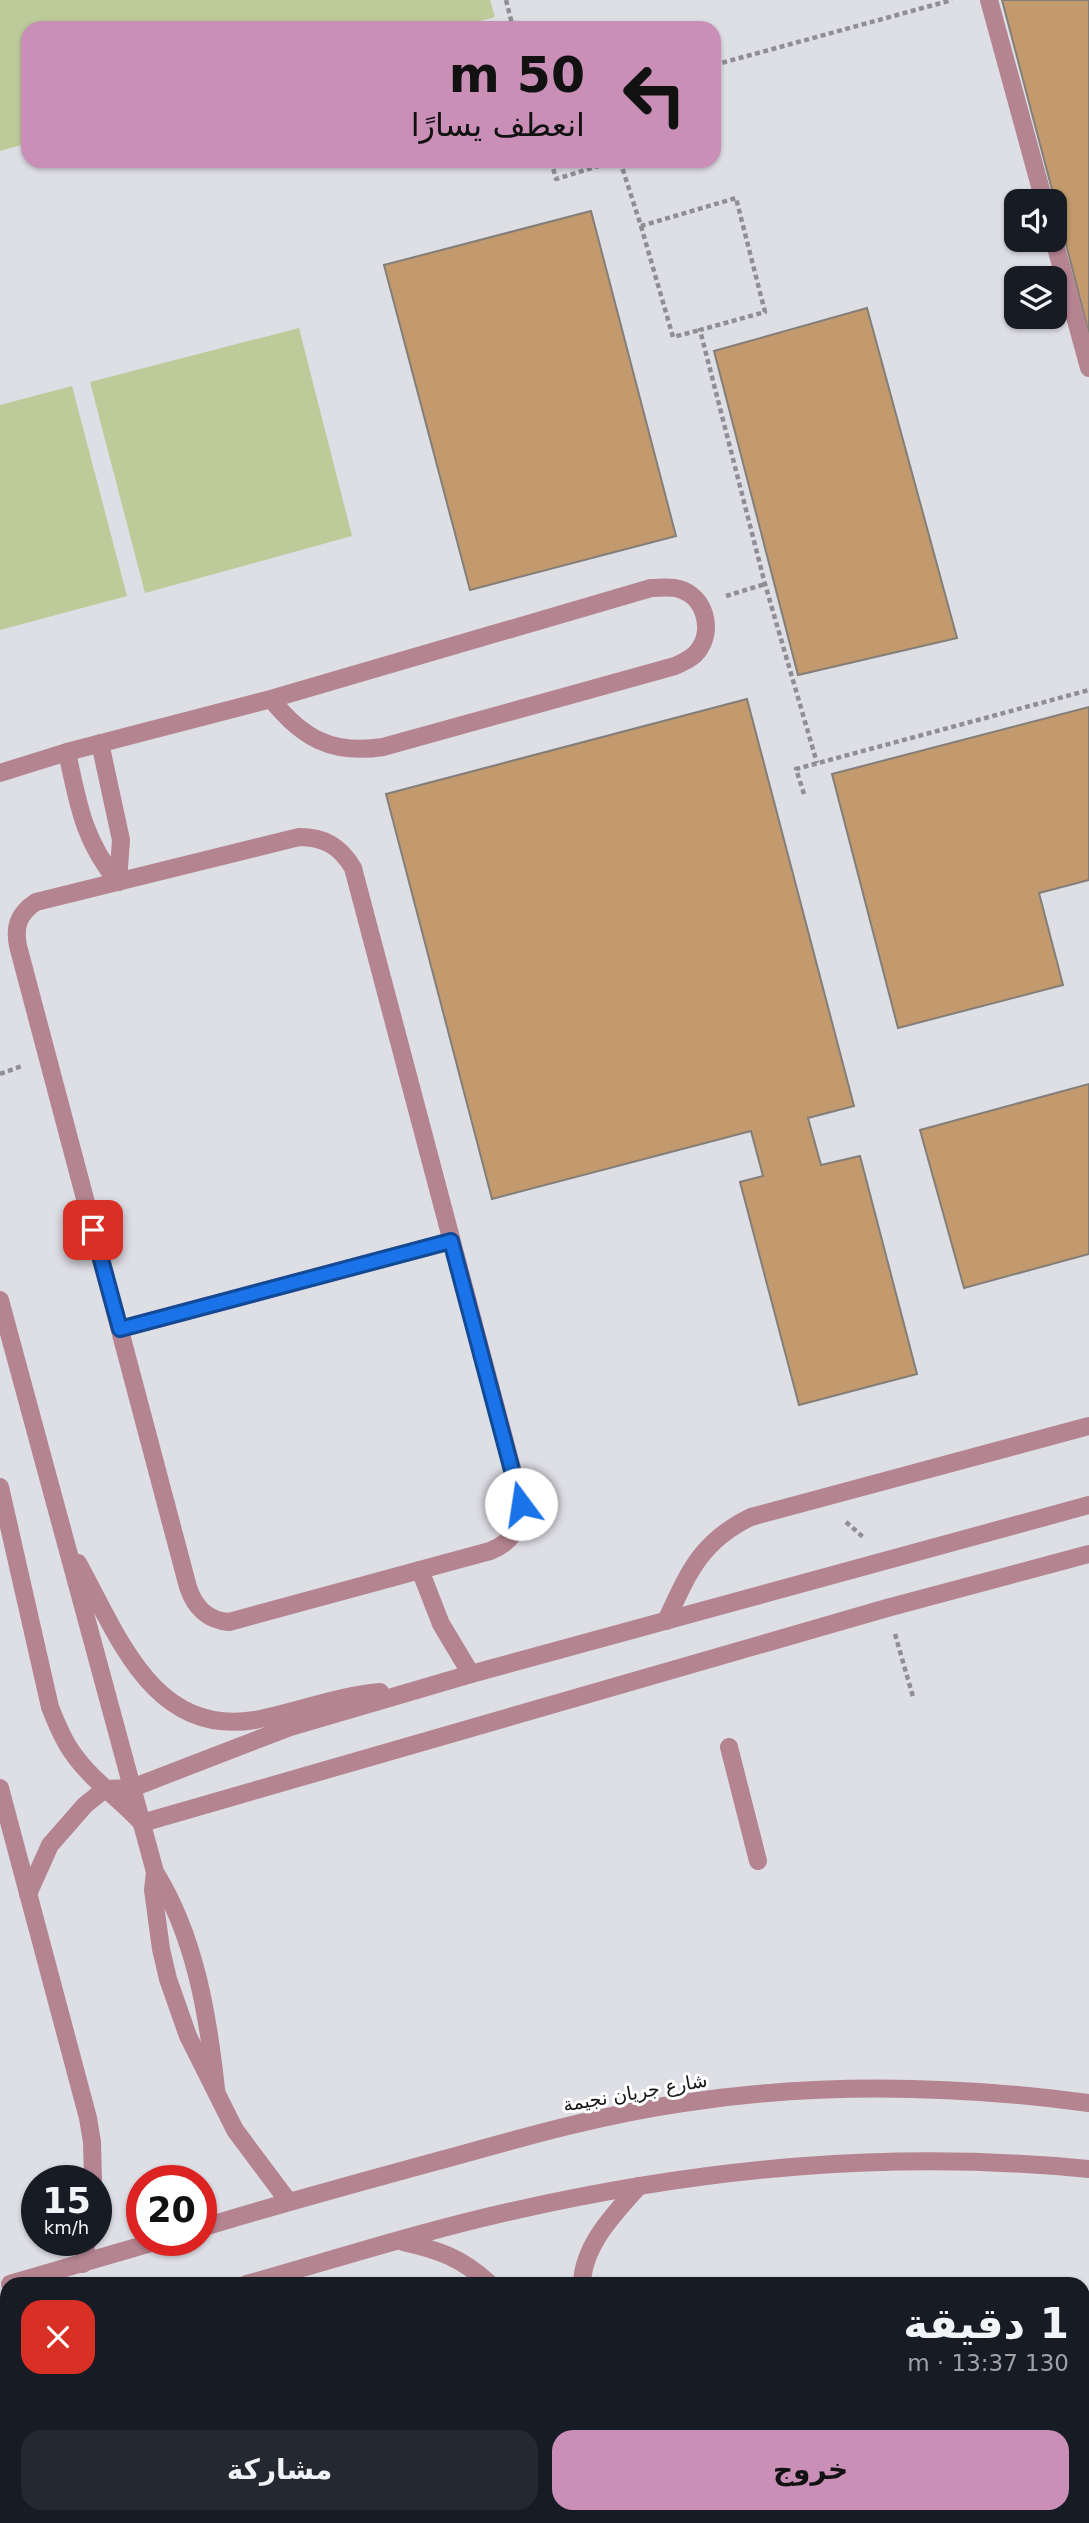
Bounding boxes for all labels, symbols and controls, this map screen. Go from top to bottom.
text: 50 m [449,47,585,104]
icon: left [609,49,700,140]
text: انعطف يسارًا [411,106,585,144]
map controls [1004,189,1067,329]
button: sound [1004,189,1067,252]
button: layers [1004,266,1067,329]
pin [63,1200,123,1260]
icon: arrive [74,1211,112,1249]
position arrow [484,1467,558,1541]
street label: شارع جريان نجيمة [561,2068,709,2116]
speed limit sign: 20 [126,2165,217,2256]
text: 15 [42,2181,91,2221]
text: km/h [44,2217,89,2238]
text: 1 دقيقة [903,2299,1069,2348]
button: close [21,2300,95,2374]
text: 130 m · 13:37 [907,2350,1069,2376]
button: مشاركة [21,2430,538,2510]
button: خروج [552,2430,1069,2510]

